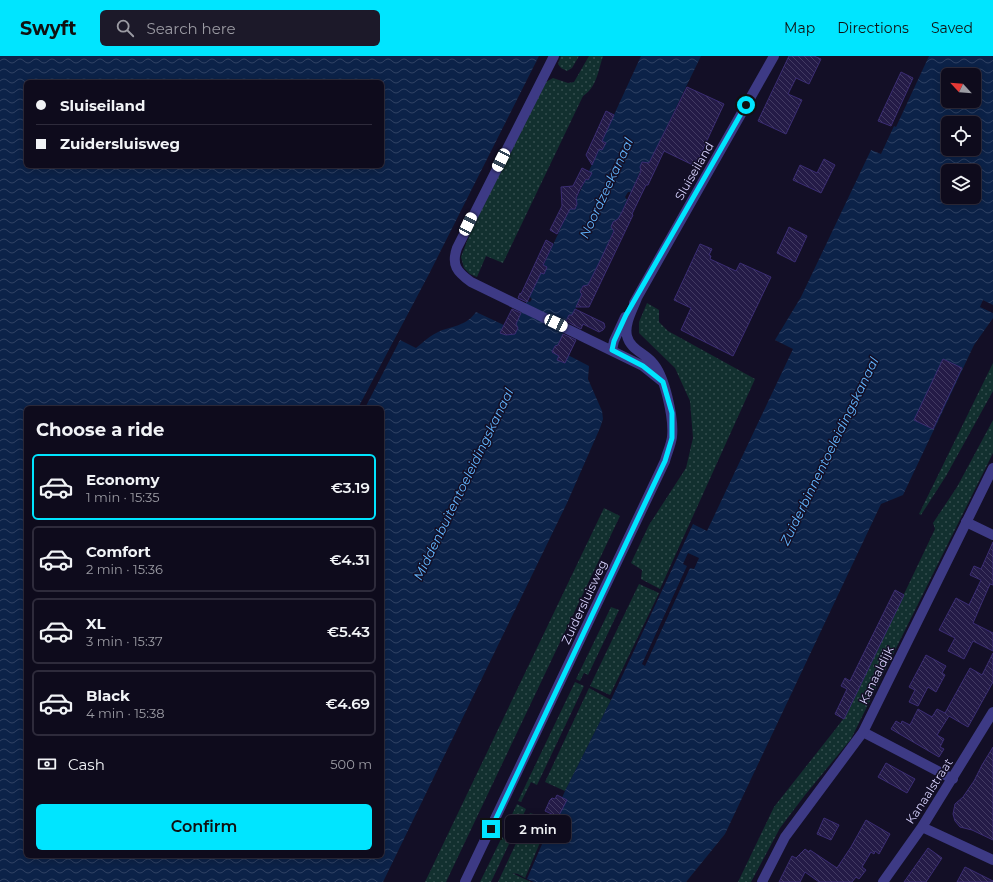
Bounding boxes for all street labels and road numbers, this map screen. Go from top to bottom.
street label: Sluiseiland [671,139,717,203]
street label: Zuidersluisweg [558,558,610,646]
street label: Kanaaldijk [855,643,897,707]
street label: Kanaalstraat [902,755,956,827]

